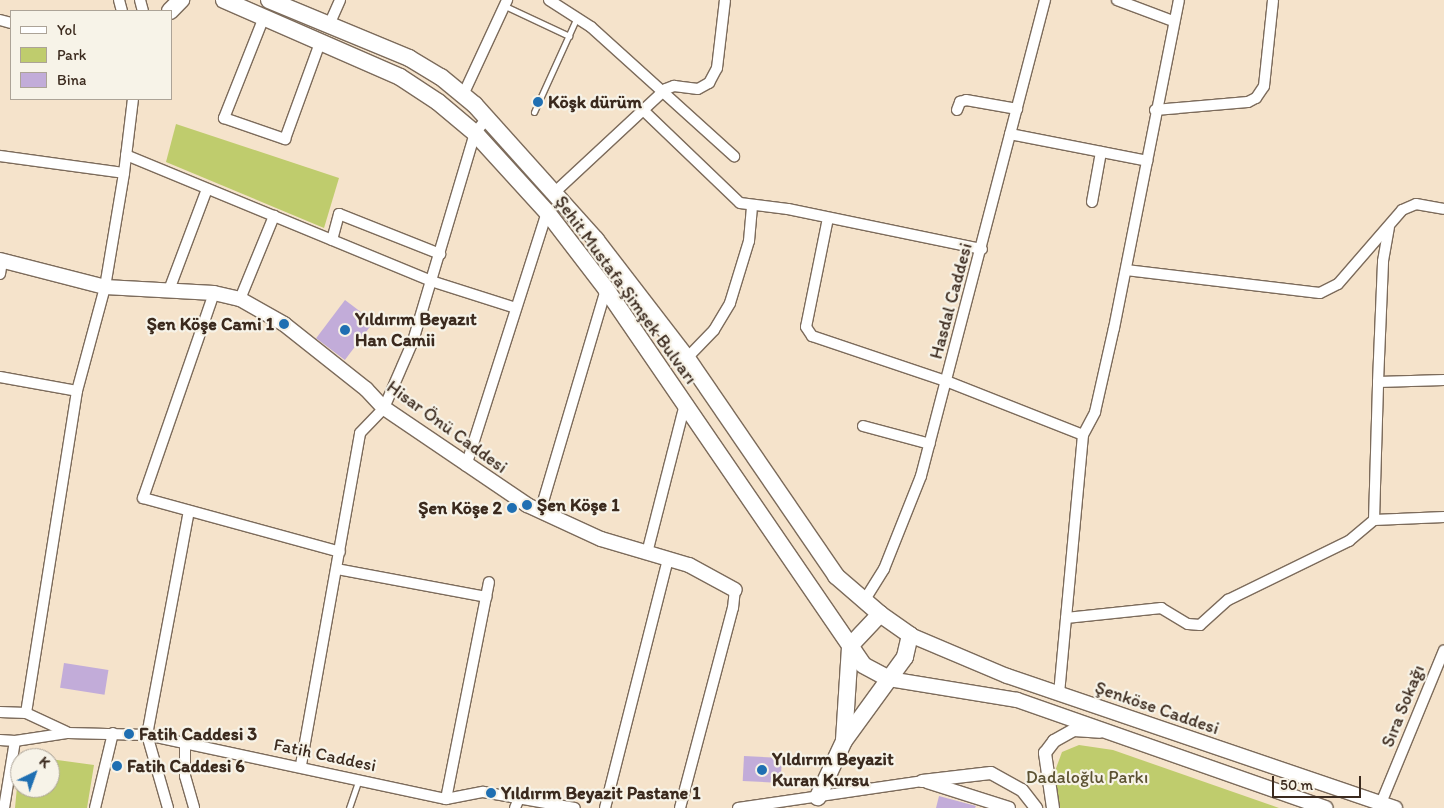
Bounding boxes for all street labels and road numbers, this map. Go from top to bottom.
street label: Şehit Mustafa Şimşek Bulvarı [551,192,701,388]
street label: Hasdal Caddesi [925,241,977,361]
street label: Hisar Önü Caddesi [383,376,511,478]
street label: Sıra Sokağı [1377,662,1429,750]
street label: Şenköse Caddesi [1092,677,1222,739]
street label: Fatih Caddesi [272,734,378,776]

